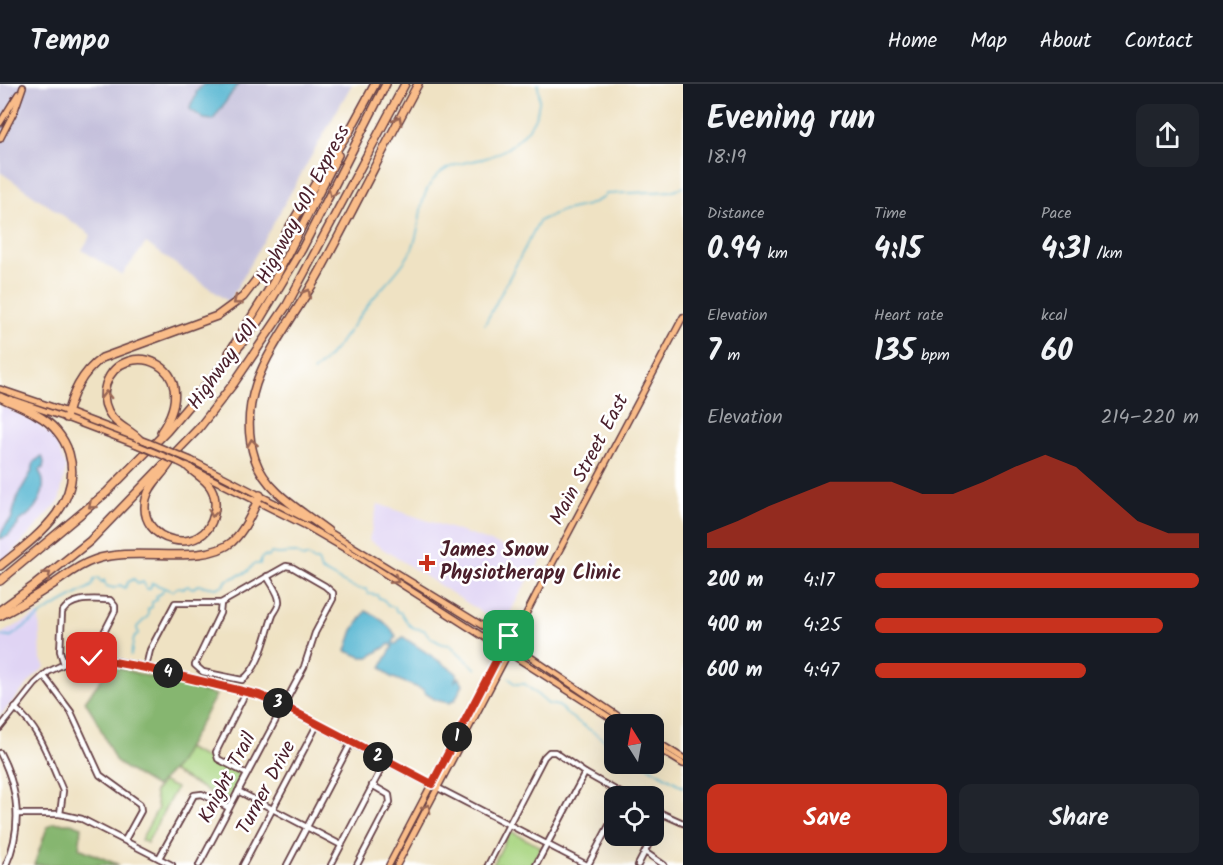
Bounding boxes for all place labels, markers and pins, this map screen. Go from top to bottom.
place label: James Snow Physiotherapy Clinic [440,535,622,590]
marker: James Snow Physiotherapy Clinic [418,554,436,572]
pin [483,610,534,661]
pin [66,632,117,683]
pin: 4 [153,658,183,688]
pin: 3 [263,688,293,718]
pin: 1 [442,722,472,752]
pin: 2 [363,742,393,772]

